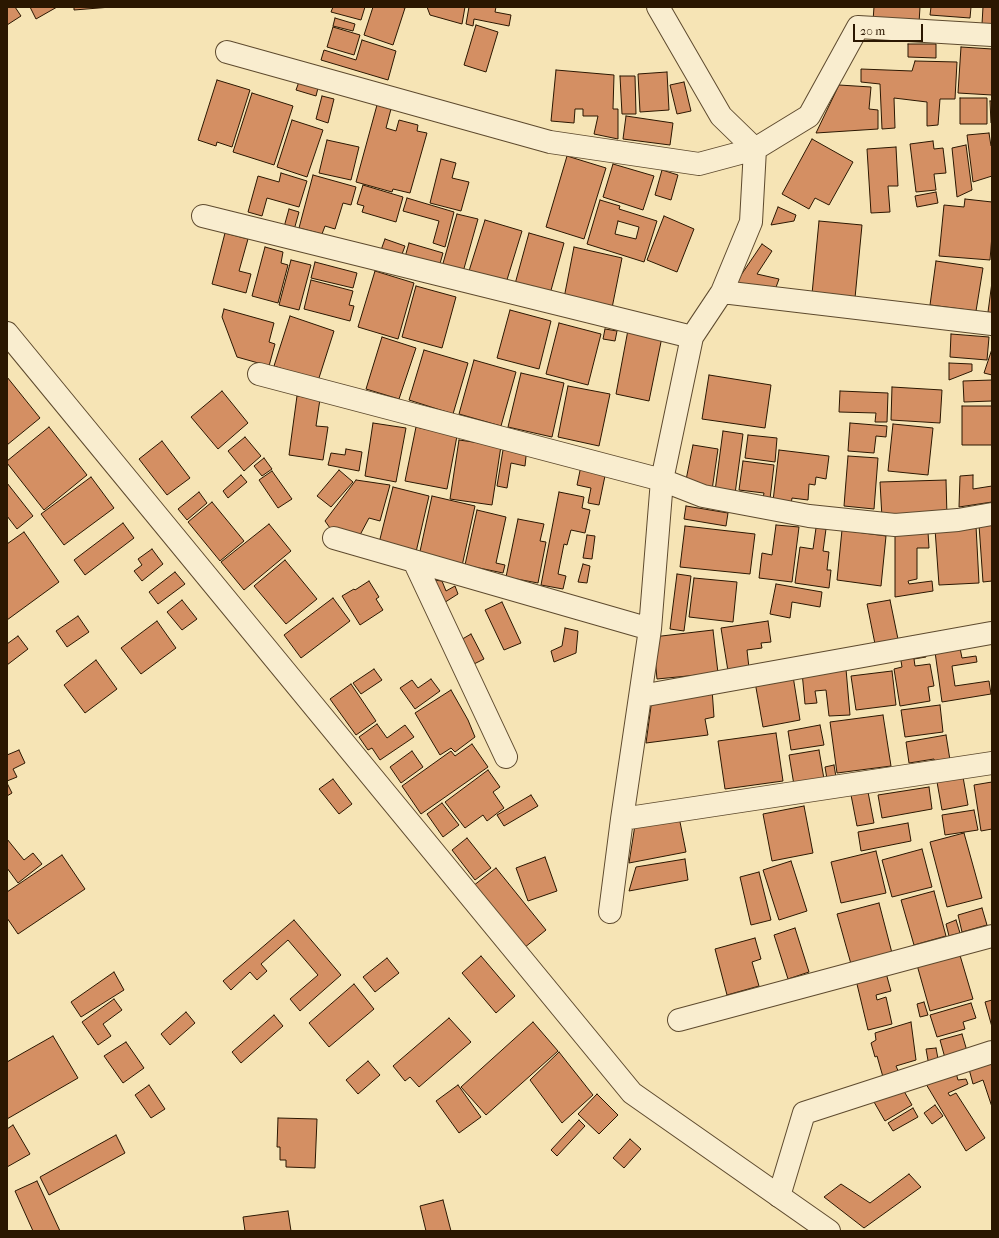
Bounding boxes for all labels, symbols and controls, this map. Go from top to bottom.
scale bar [855,16,925,42]
text: 20 m [860,24,885,38]

